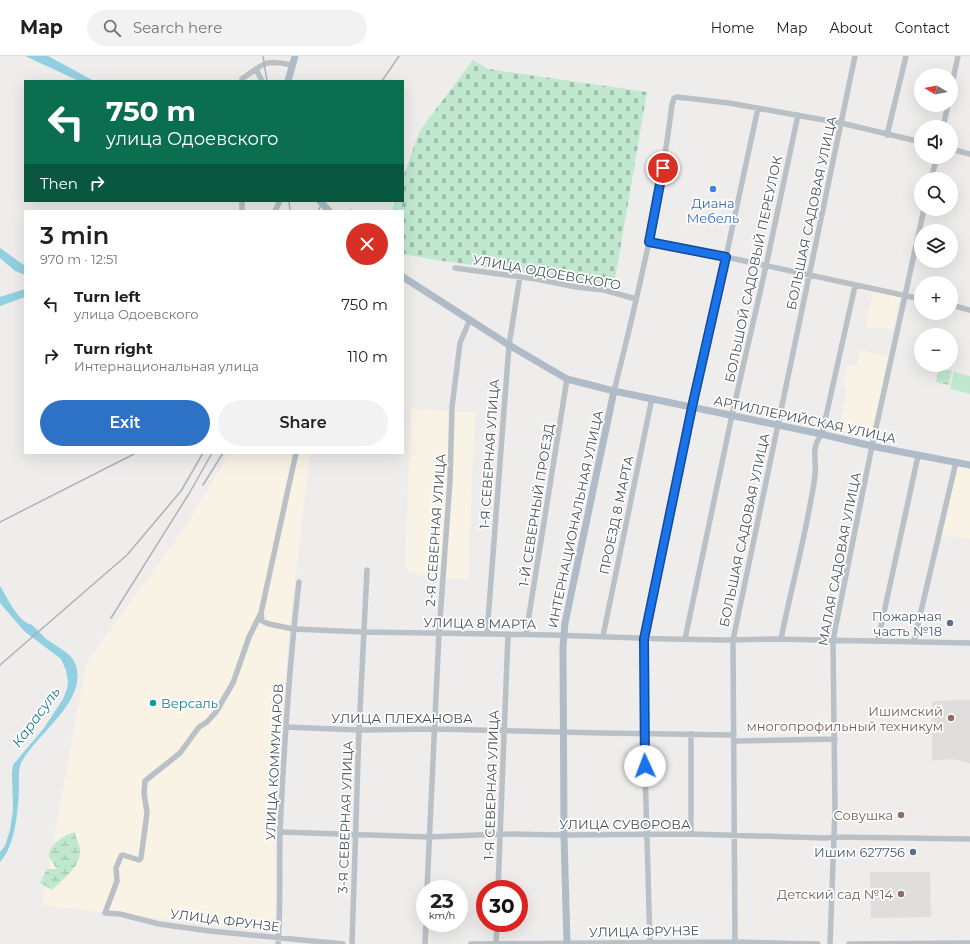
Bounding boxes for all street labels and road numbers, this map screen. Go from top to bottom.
street label: БОЛЬШАЯ САДОВАЯ УЛИЦА [783,114,839,311]
street label: БОЛЬШОЙ САДОВЫЙ ПЕРЕУЛОК [721,154,785,384]
street label: УЛИЦА ОДОЕВСКОГО [472,251,622,293]
street label: 1-Я СЕВЕРНАЯ УЛИЦА [476,378,502,530]
street label: АРТИЛЛЕРИЙСКАЯ УЛИЦА [712,392,898,446]
street label: ИНТЕРНАЦИОНАЛЬНАЯ УЛИЦА [544,408,606,629]
street label: 1-Й СЕВЕРНЫЙ ПРОЕЗД [515,422,557,588]
street label: БОЛЬШАЯ САДОВАЯ УЛИЦА [716,431,772,628]
street label: 2-Я СЕВЕРНАЯ УЛИЦА [422,453,448,607]
street label: ПРОЕЗД 8 МАРТА [596,454,636,576]
street label: МАЛАЯ САДОВАЯ УЛИЦА [814,471,864,647]
street label: УЛИЦА 8 МАРТА [423,614,537,632]
street label: УЛИЦА КОММУНАРОВ [262,683,286,841]
street label: 1-Я СЕВЕРНАЯ УЛИЦА [480,709,502,860]
street label: УЛИЦА ПЛЕХАНОВА [331,710,473,726]
street label: 3-Я СЕВЕРНАЯ УЛИЦА [334,740,356,894]
street label: УЛИЦА СУВОРОВА [559,816,691,832]
street label: УЛИЦА ФРУНЗЕ [169,905,281,935]
street label: УЛИЦА ФРУНЗЕ [589,922,699,940]

